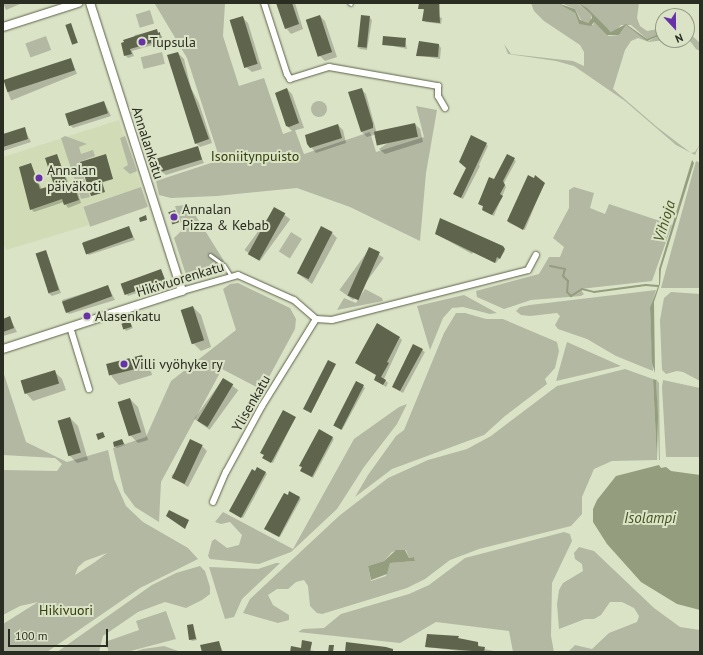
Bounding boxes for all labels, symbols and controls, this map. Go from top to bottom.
north arrow [655,8,695,48]
text: N [673,30,685,46]
place label: Tupsula [150,34,196,50]
marker: Tupsula [137,37,147,47]
street label: Annalankatu [128,105,168,181]
park label: Isoniitynpuisto [211,148,299,164]
place label: Annalan päiväkoti [47,162,102,194]
marker: Annalan päiväkoti [34,173,44,183]
water label: Vihioja [649,198,679,244]
place label: Annalan Pizza & Kebab [182,201,269,234]
marker: Annalan Pizza & Kebab [169,212,179,222]
street label: Hikivuorenkatu [134,258,226,300]
place label: Alasenkatu [95,308,161,324]
marker: Alasenkatu [82,311,92,321]
place label: Villi vyöhyke ry [132,356,223,372]
marker: Villi vyöhyke ry [119,359,129,369]
street label: Ylisenkatu [228,372,274,434]
water label: Isolampi [624,509,676,527]
park label: Hikivuori [39,602,93,618]
scale bar [10,621,110,647]
text: 100 m [15,628,48,643]

